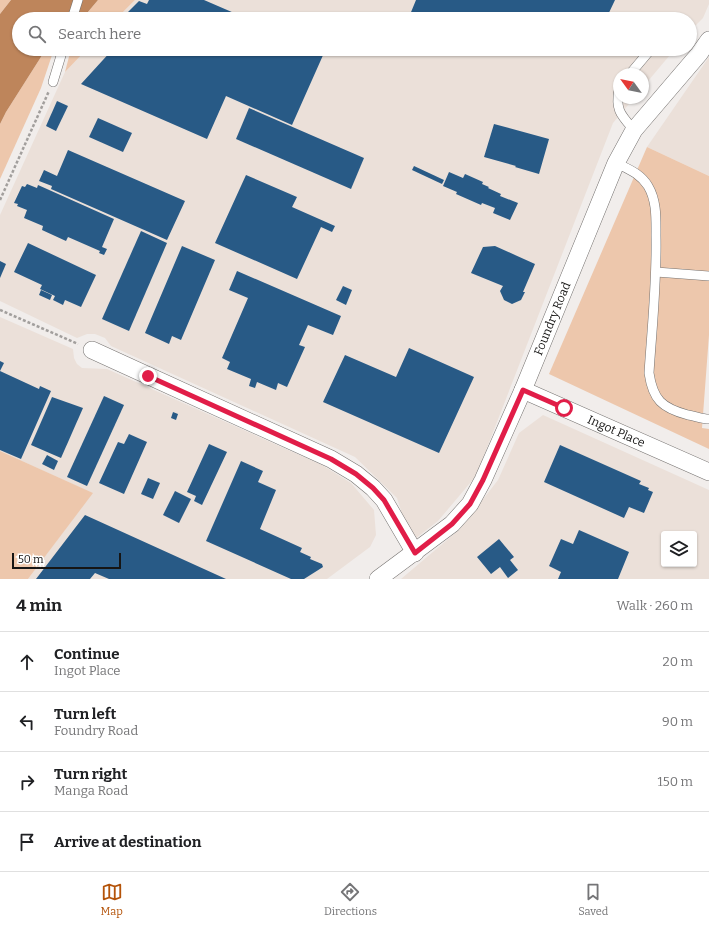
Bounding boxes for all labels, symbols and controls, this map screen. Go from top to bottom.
search box [12,12,697,56]
icon: search [26,23,48,45]
text: Search here [58,25,141,43]
north arrow [613,68,649,104]
street label: Foundry Road [531,280,573,357]
route end [139,367,157,385]
route start [555,399,573,417]
street label: Ingot Place [585,412,647,450]
map controls [661,531,697,567]
button: layers [661,531,697,567]
scale bar [12,551,121,570]
text: 50 m [18,553,44,566]
text: 4 min [16,595,62,616]
text: Walk · 260 m [617,598,693,613]
text: Continue [54,645,120,663]
icon: ahead [16,651,38,673]
text: 20 m [663,654,693,669]
text: Ingot Place [54,663,120,678]
text: Turn left [54,705,116,723]
icon: left [16,711,38,733]
text: 90 m [662,714,693,729]
text: Foundry Road [54,723,138,738]
text: Turn right [54,765,127,783]
icon: right [16,771,38,793]
text: 150 m [657,774,693,789]
text: Manga Road [54,783,128,798]
icon: arrive [16,831,38,853]
text: Arrive at destination [54,833,201,851]
tab: Map [101,881,123,918]
tab: Directions [324,881,377,918]
tab: Saved [578,881,608,918]

